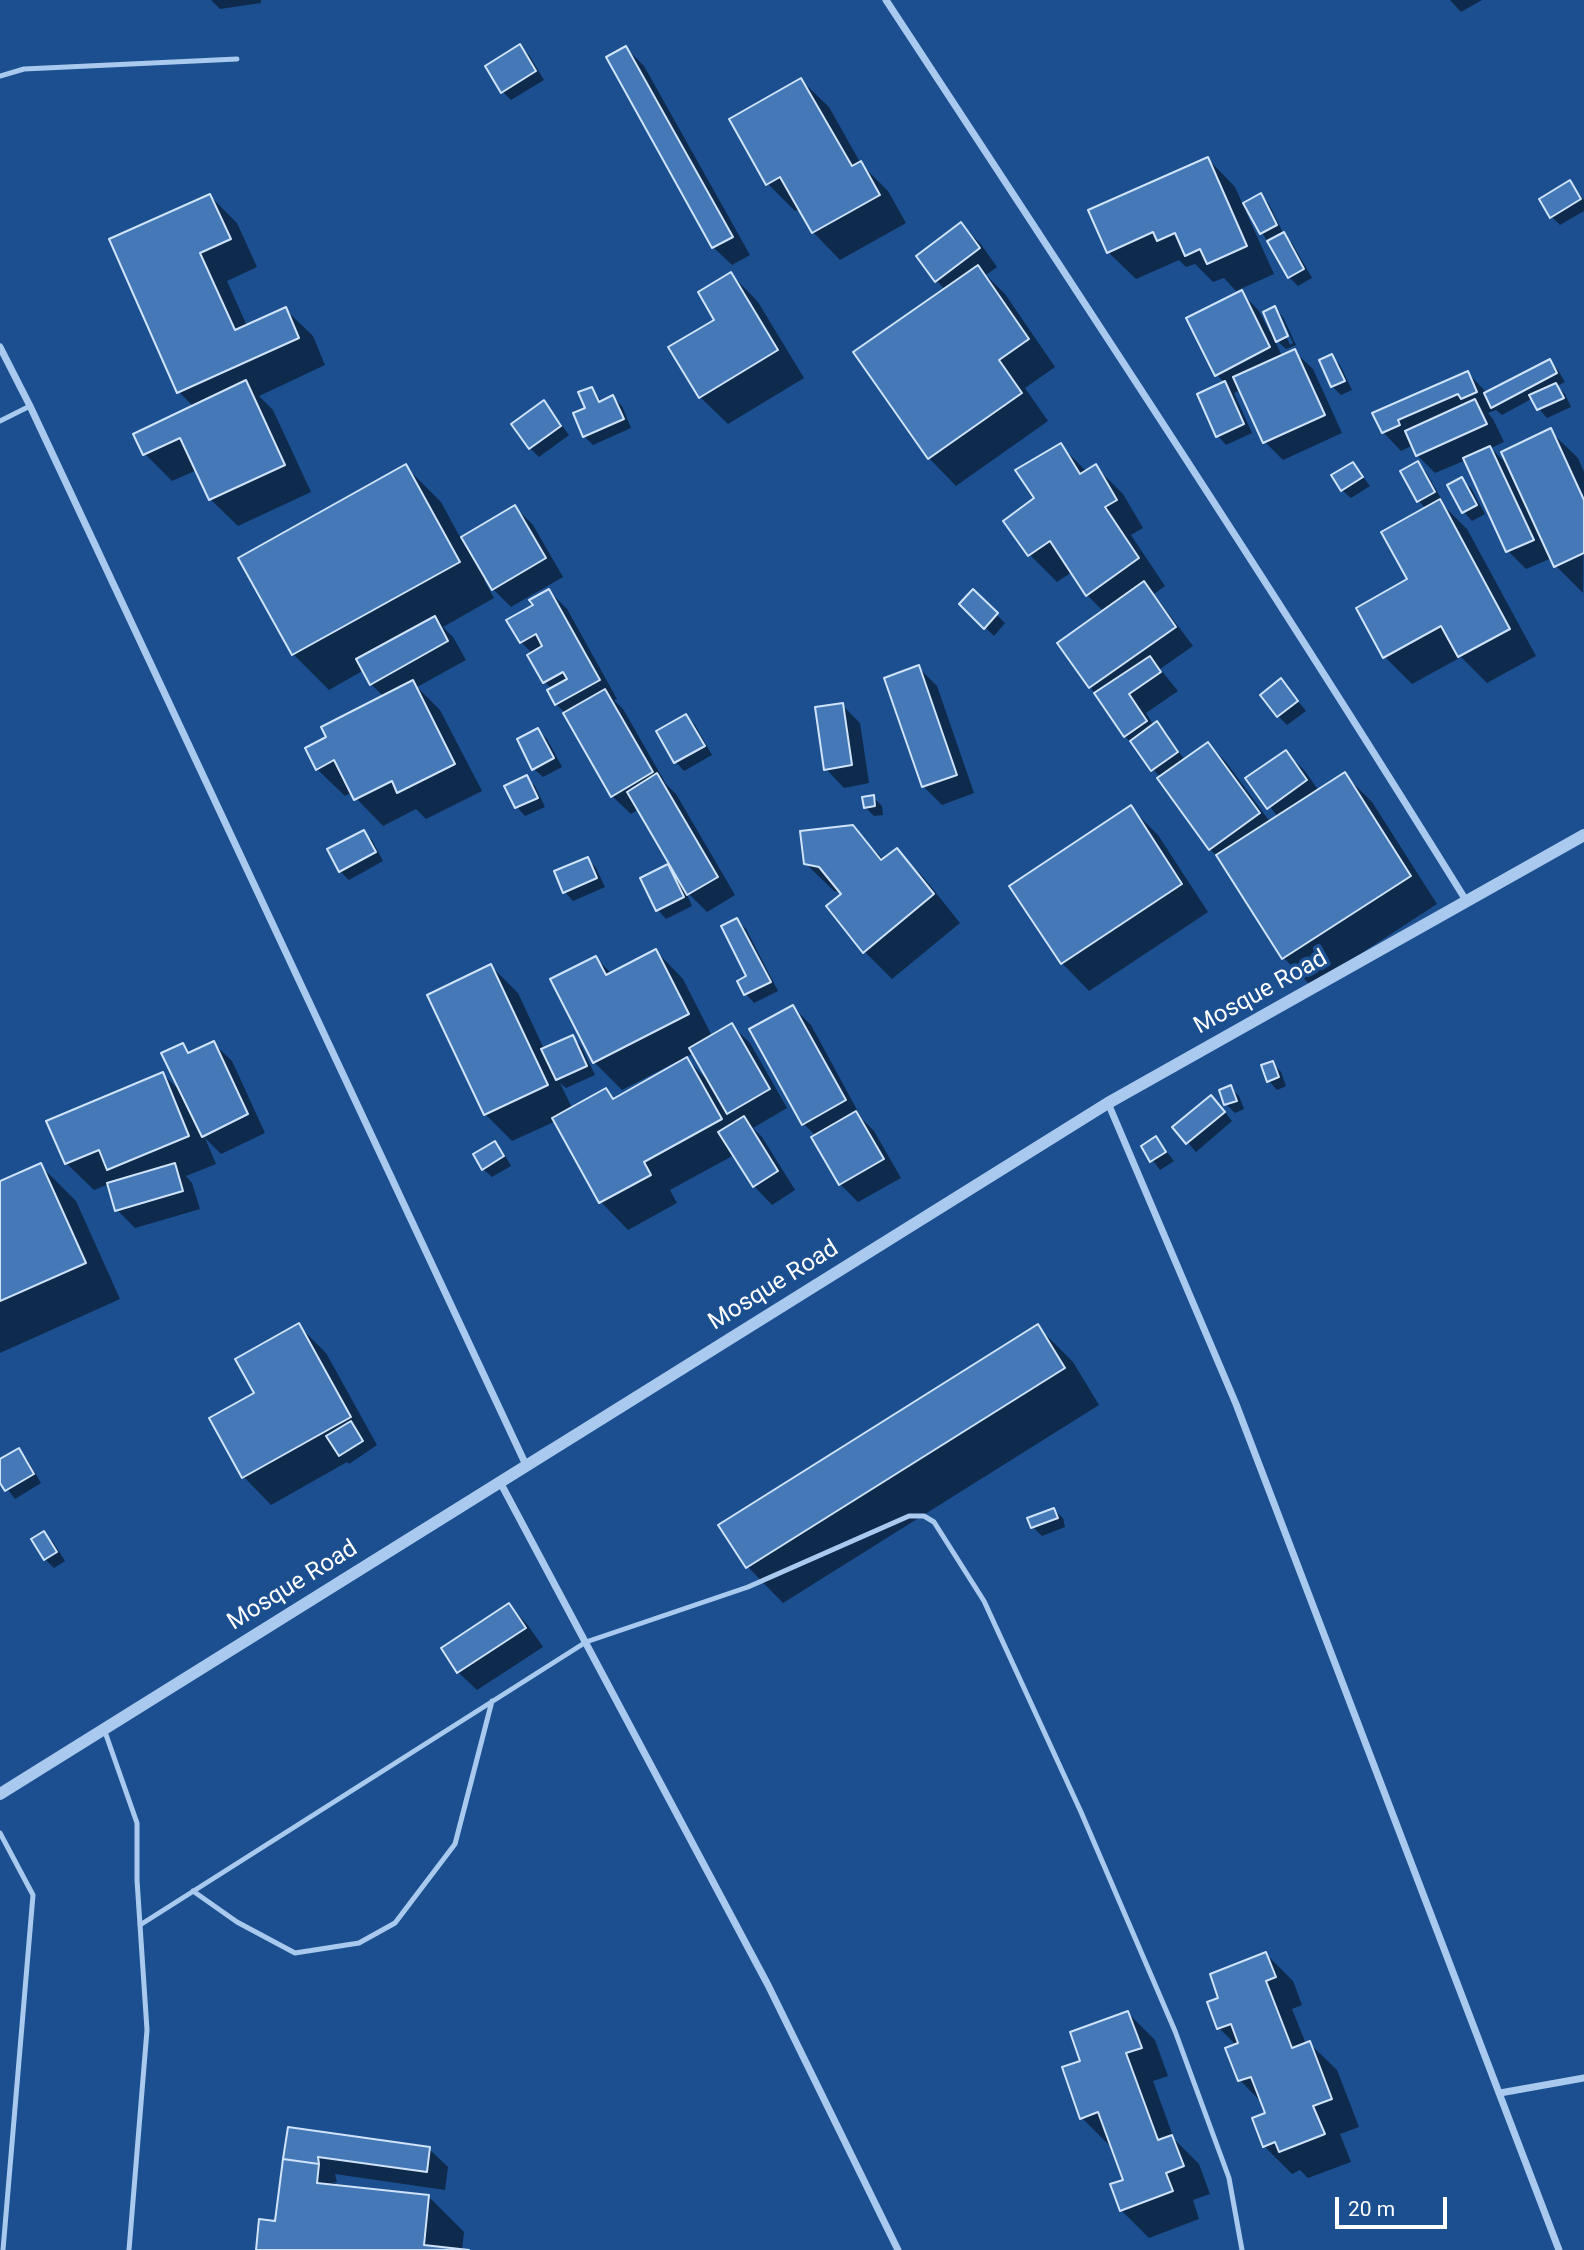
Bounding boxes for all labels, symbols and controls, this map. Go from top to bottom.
street label: Mosque Road [1189,945,1333,1041]
street label: Mosque Road [704,1235,844,1337]
street label: Mosque Road [223,1535,363,1637]
scale bar [1339,2184,1451,2228]
text: 20 m [1348,2197,1395,2221]

